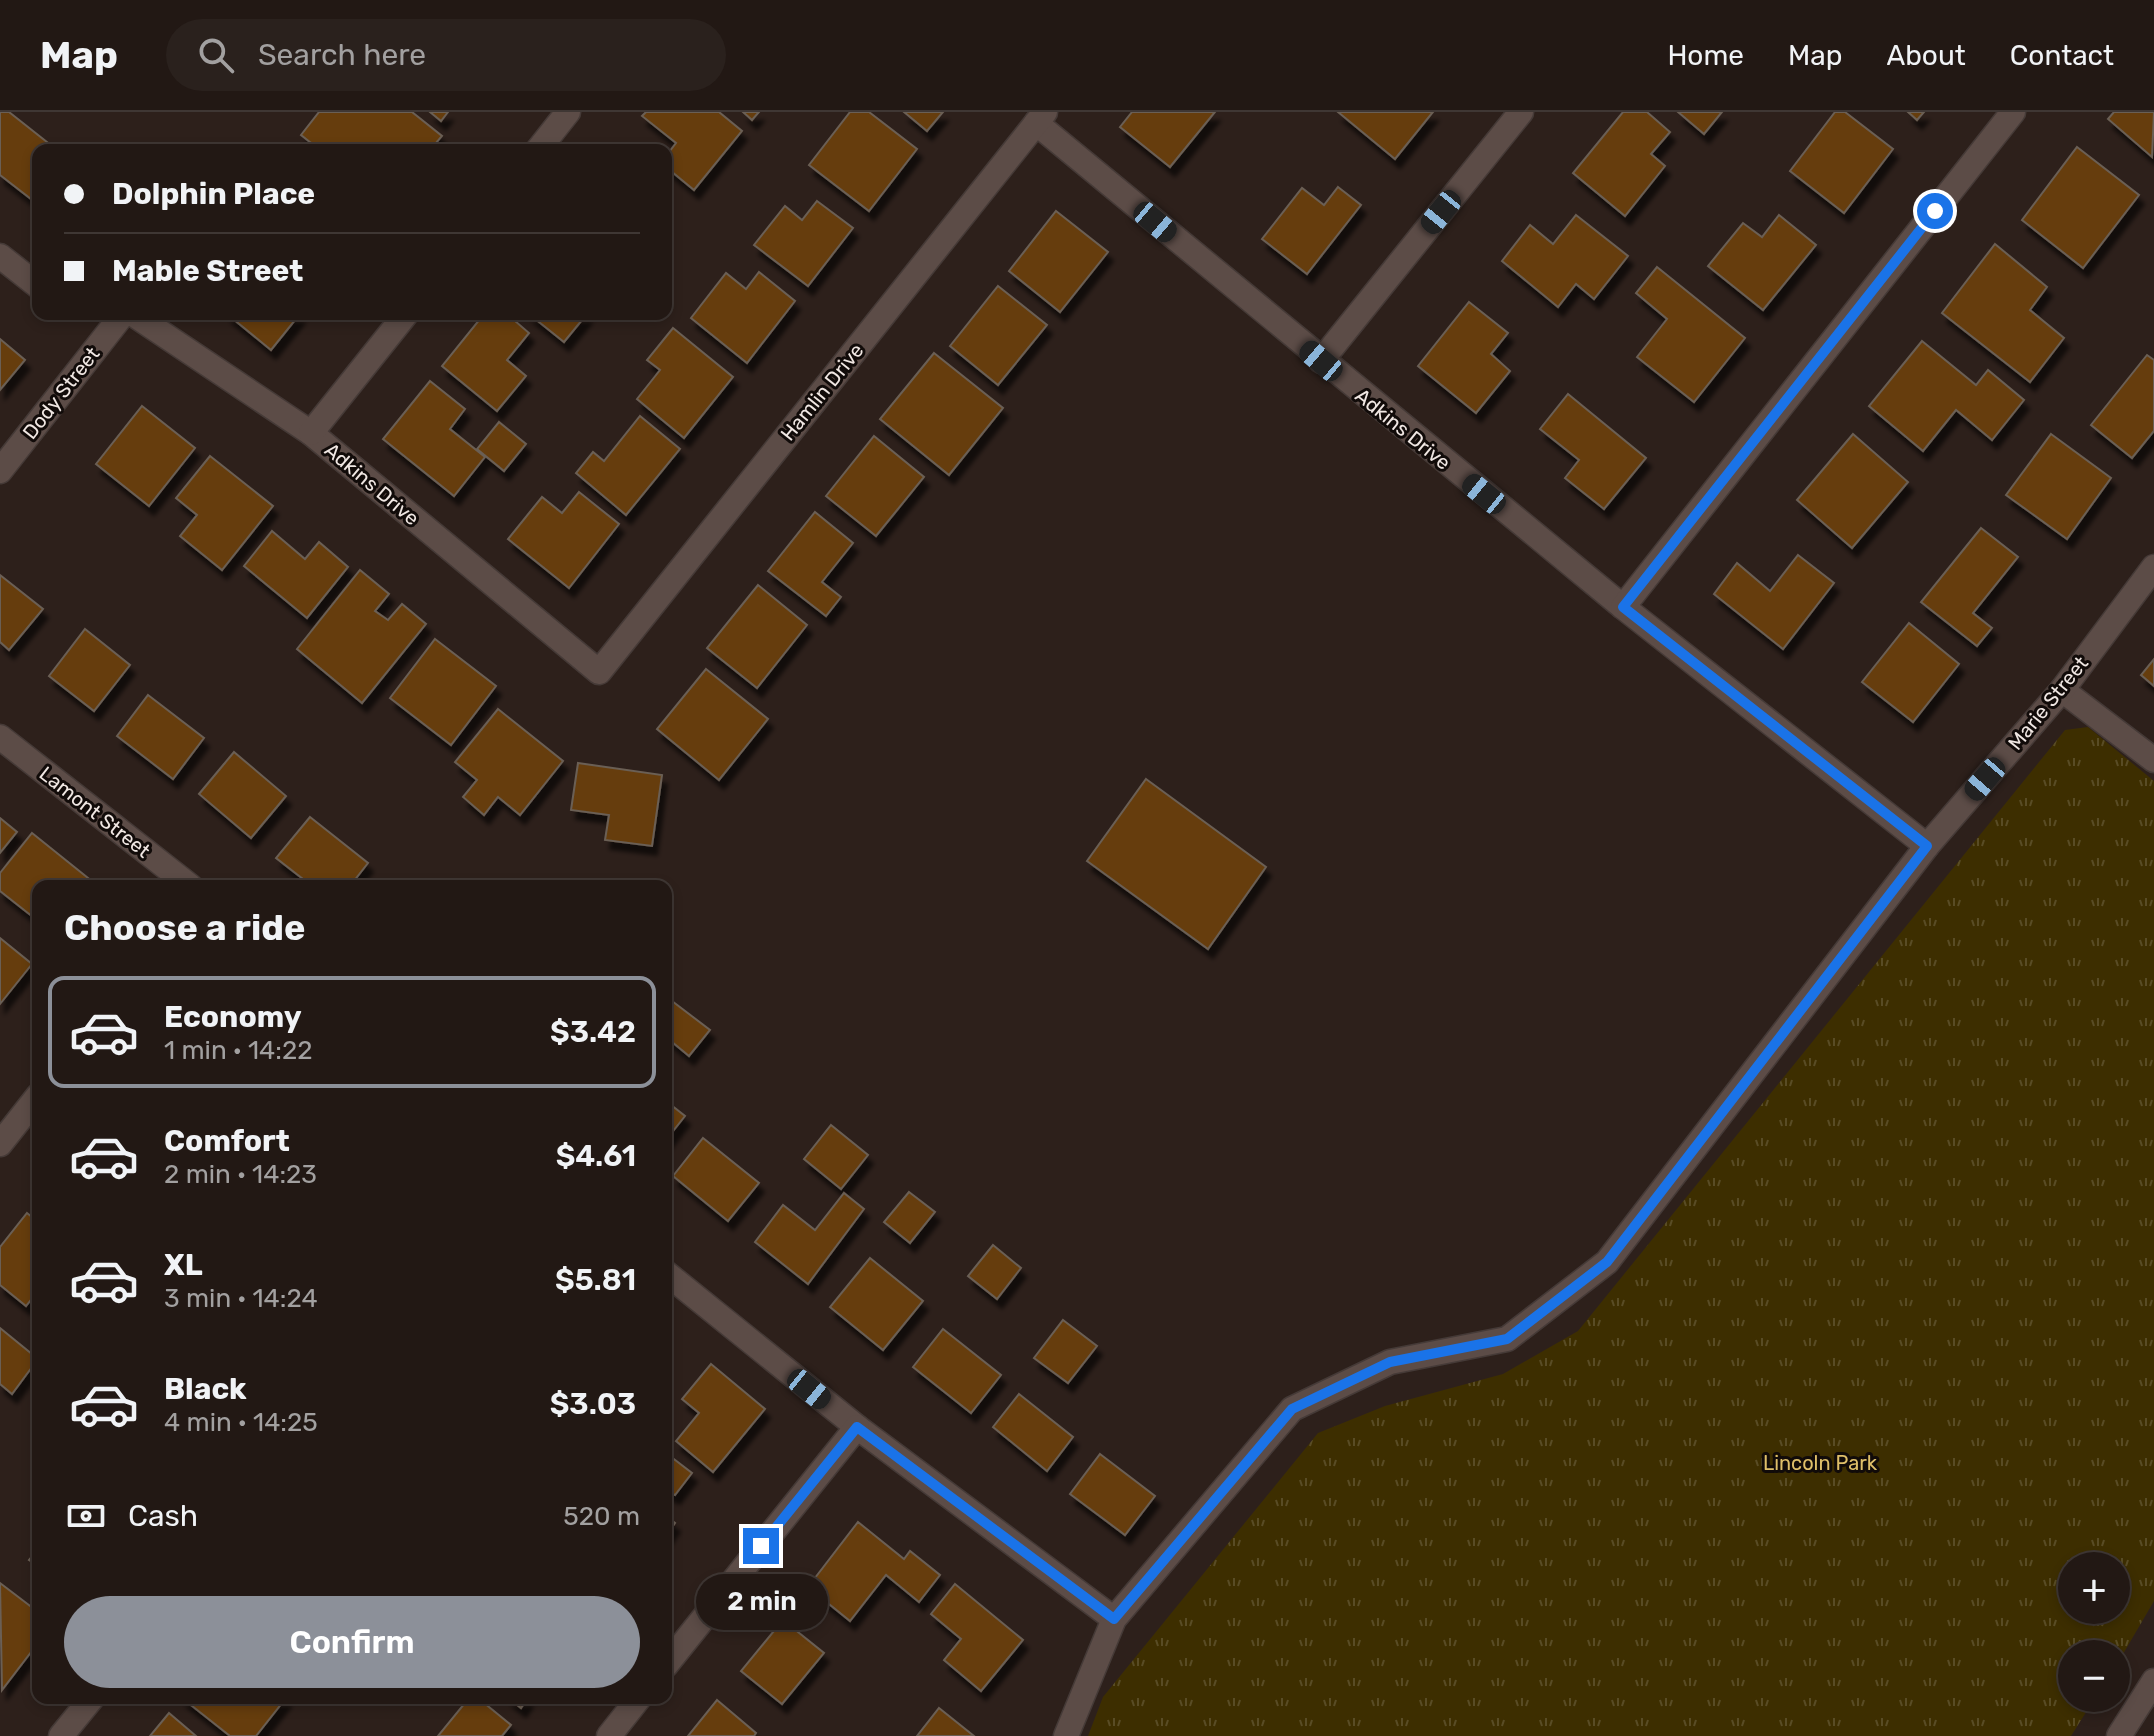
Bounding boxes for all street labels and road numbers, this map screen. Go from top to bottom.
street label: Hamlin Drive [776,339,868,445]
street label: Dody Street [18,342,105,444]
street label: Adkins Drive [1350,383,1456,475]
street label: Adkins Drive [320,438,424,530]
street label: Marie Street [2003,651,2093,755]
street label: Lamont Street [35,761,155,863]

